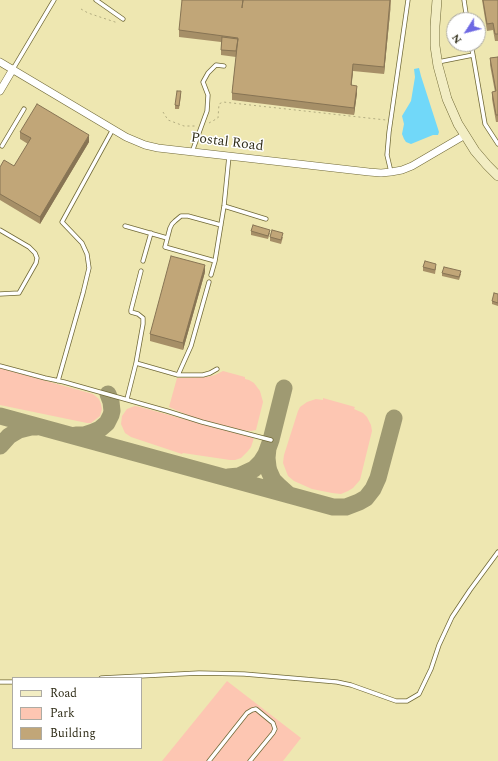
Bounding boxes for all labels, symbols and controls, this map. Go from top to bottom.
north arrow [446,12,486,52]
text: N [447,30,466,47]
street label: Postal Road [190,130,264,156]
legend [12,677,142,749]
text: Road [50,684,77,703]
text: Park [50,704,75,723]
text: Building [50,724,96,743]

